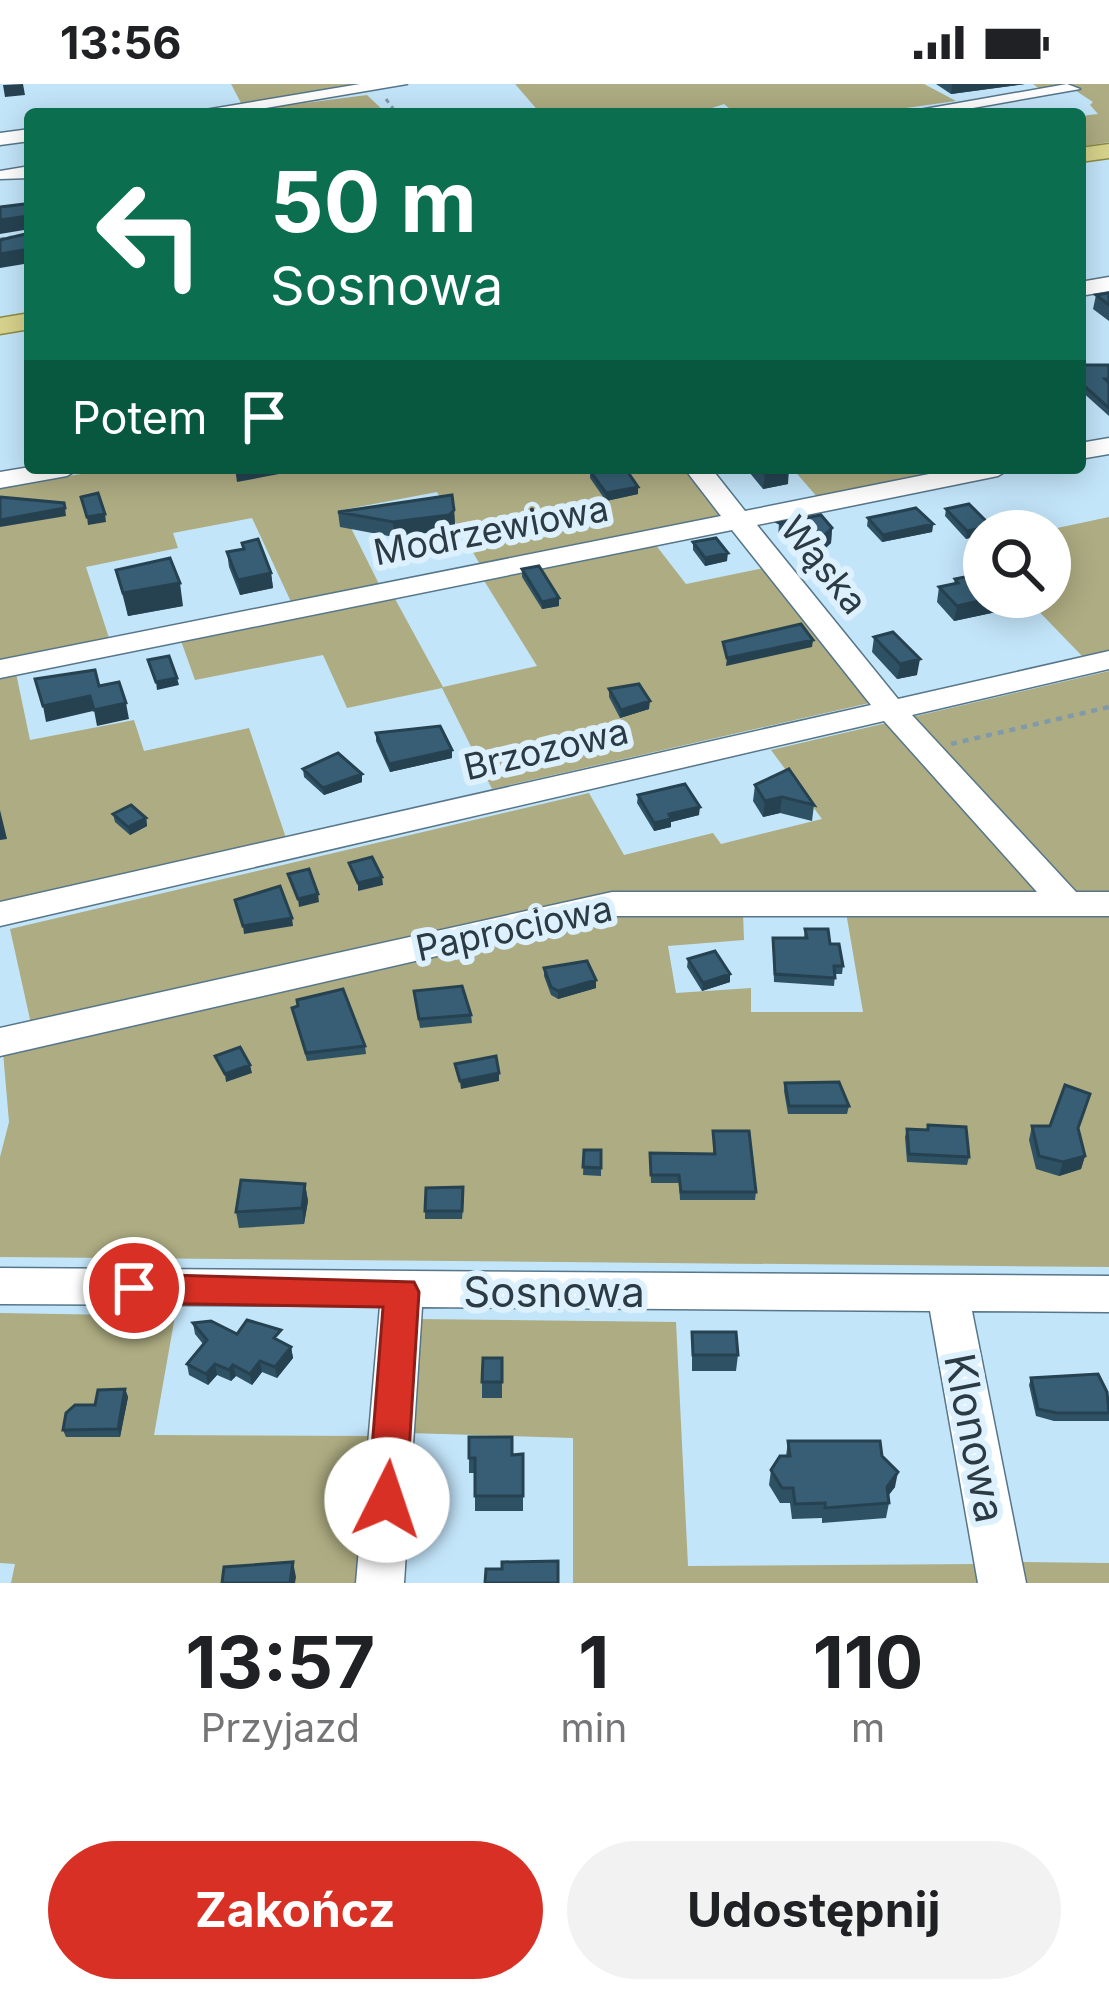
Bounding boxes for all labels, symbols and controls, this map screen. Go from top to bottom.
text: 13:56 [60,15,181,70]
text: 50 m [270,151,477,252]
icon: left [72,156,228,312]
text: Sosnowa [270,253,503,318]
icon: arrive [231,384,297,450]
text: Potem [72,390,207,445]
street label: Modrzewiowa [370,486,612,574]
street label: Wąska [771,507,877,623]
map controls [963,510,1071,618]
button: search [963,510,1071,618]
street label: Brzozowa [459,709,633,789]
street label: Paprociowa [412,886,616,970]
pin [83,1237,185,1339]
icon: arrive [101,1255,167,1321]
street label: Sosnowa [463,1266,645,1317]
street label: Klonowa [934,1349,1017,1527]
position arrow [324,1437,450,1563]
text: 13:57 [186,1618,375,1705]
text: 1 [578,1618,609,1705]
text: 110 [813,1618,923,1705]
text: Przyjazd [201,1704,360,1751]
text: min [561,1704,627,1751]
text: m [851,1704,885,1751]
button: Zakończ [48,1841,543,1979]
button: Udostępnij [567,1841,1061,1979]

